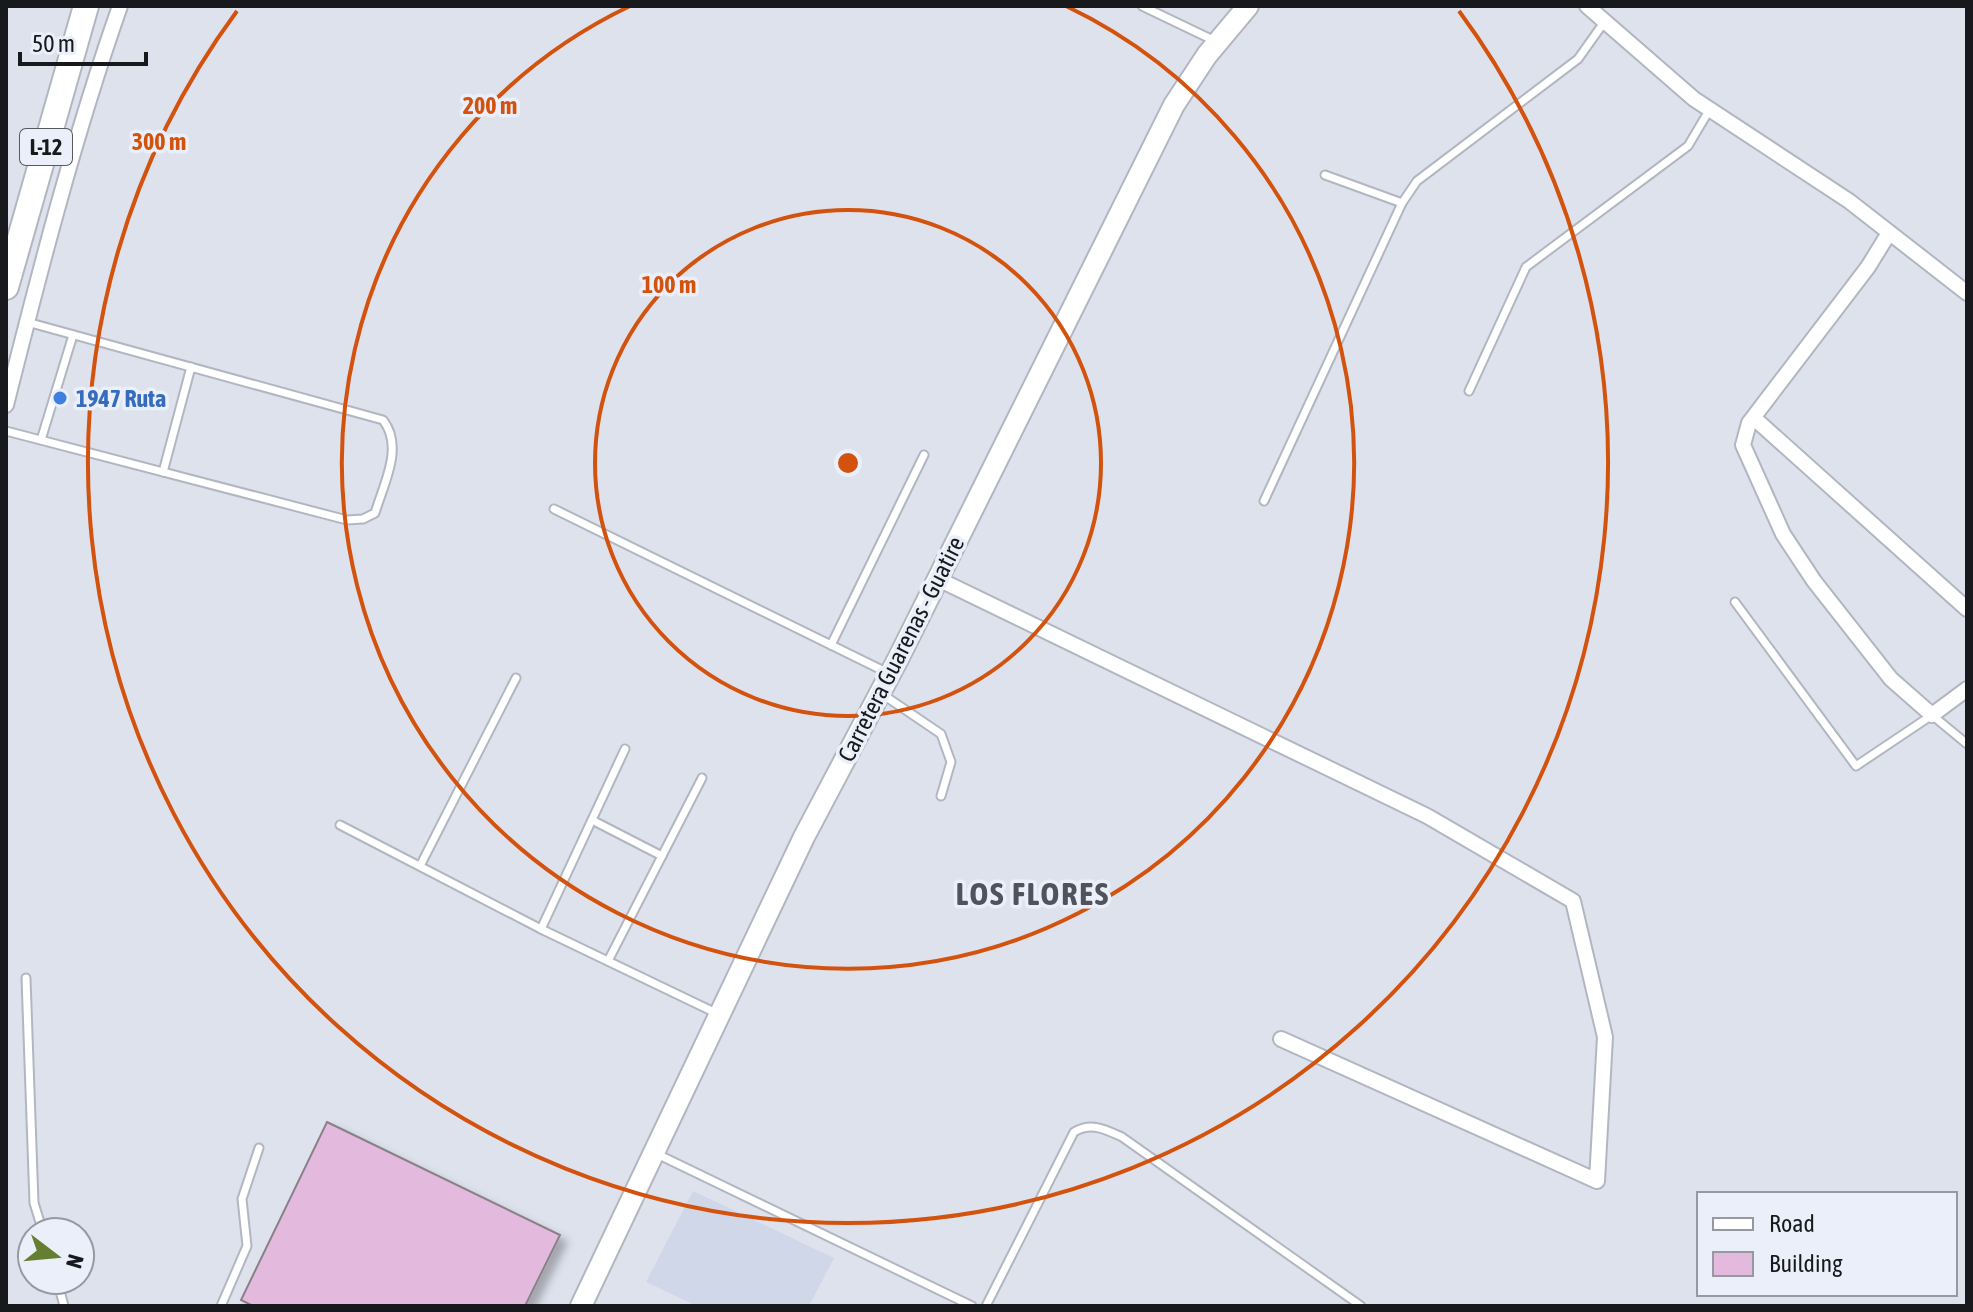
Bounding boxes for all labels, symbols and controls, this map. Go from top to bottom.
scale bar [20,16,146,66]
text: 50 m [32,30,75,57]
text: 200 m [463,92,517,119]
text: 300 m [132,128,186,155]
road number: L-12 [20,129,72,165]
text: 100 m [642,271,696,298]
place label: 1947 Ruta [76,385,166,412]
marker: 1947 Ruta [51,389,69,407]
centre of rings [834,449,862,477]
street label: Carretera Guarenas - Guatire [832,532,970,766]
district label: LOS FLORES [956,875,1110,912]
legend [1697,1192,1957,1296]
text: Road [1769,1210,1815,1237]
north arrow [16,1216,96,1296]
text: Building [1769,1250,1843,1277]
text: N [61,1252,90,1271]

